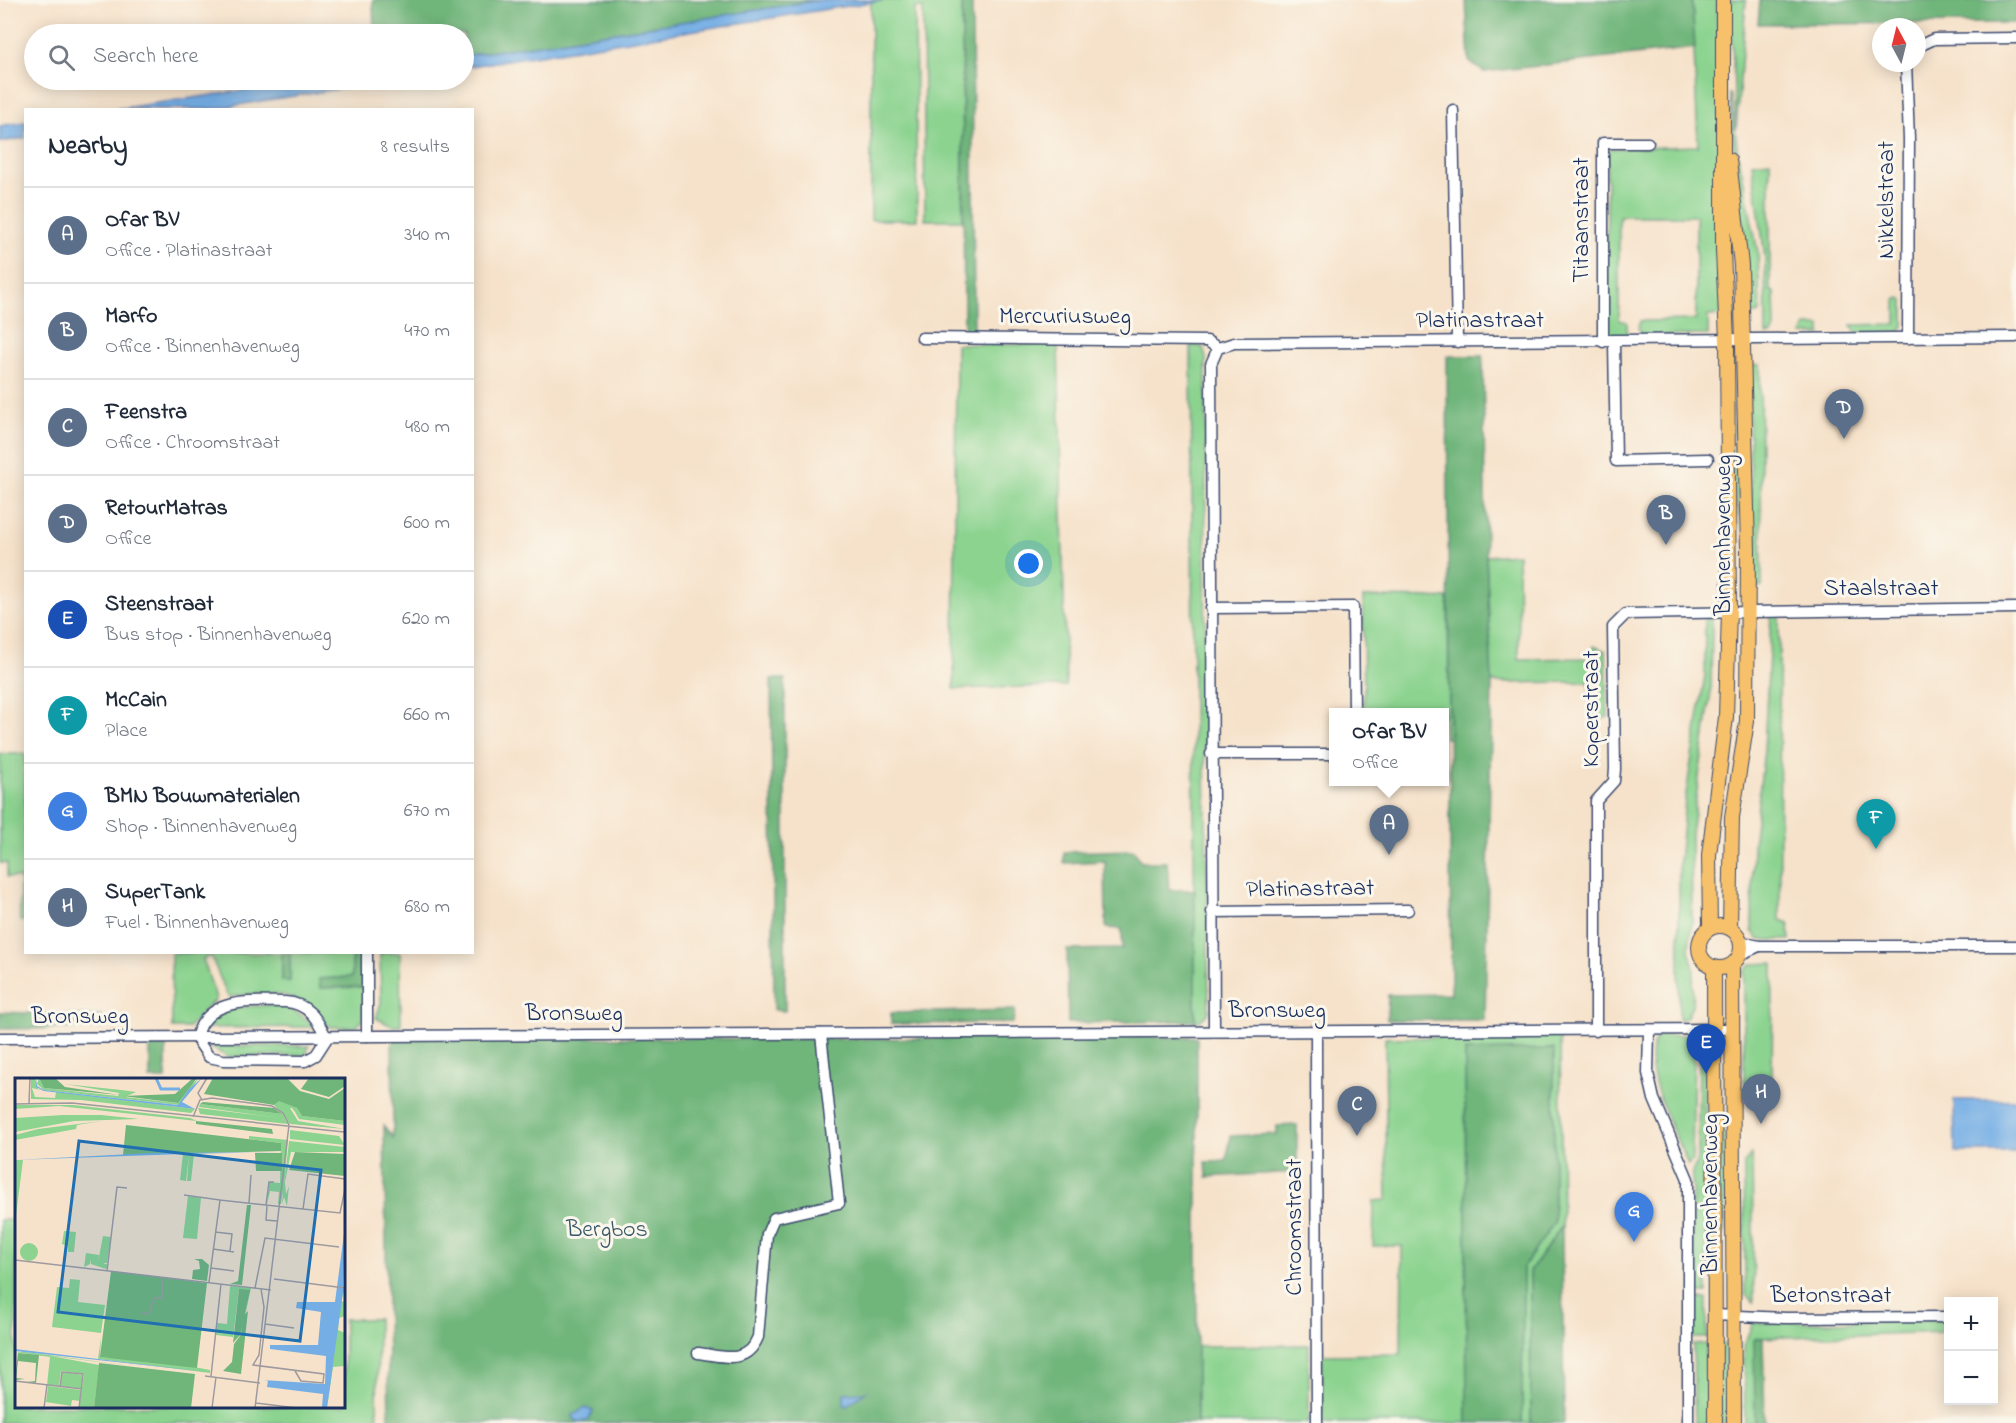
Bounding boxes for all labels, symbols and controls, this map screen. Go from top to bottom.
north arrow [1872,18,1926,72]
search box [24,24,474,90]
icon: search [45,41,78,74]
text: Search here [93,41,198,73]
text: Nearby [48,128,127,166]
text: 8 results [381,133,450,162]
street label: Nikkelstraat [1870,141,1905,259]
street label: Titaanstraat [1565,157,1600,283]
text: Ofar BV [105,205,179,237]
text: A [61,221,74,250]
text: 340 m [404,221,450,250]
text: Office · Platinastraat [105,237,273,266]
street label: Mercuriusweg [999,300,1131,335]
text: Marfo [105,301,157,333]
street label: Platinastraat [1416,304,1544,339]
text: B [61,317,74,346]
text: 470 m [404,317,450,346]
text: Office · Binnenhavenweg [105,333,300,362]
pin: D [1824,390,1864,439]
text: Feenstra [105,397,187,429]
text: C [62,413,73,442]
text: 480 m [405,413,450,442]
text: Office · Chroomstraat [105,429,280,458]
street label: Binnenhavenweg [1707,455,1742,616]
text: RetourMatras [105,493,228,525]
pin: B [1646,496,1686,545]
text: D [60,509,75,538]
text: 600 m [403,509,450,538]
text: Office [105,525,151,554]
your location [1014,549,1043,578]
street label: Staalstraat [1823,572,1939,607]
text: Steenstraat [105,589,214,621]
text: E [61,605,74,634]
text: 620 m [402,605,450,634]
text: Bus stop · Binnenhavenweg [105,621,332,650]
street label: Koperstraat [1575,650,1610,768]
text: McCain [105,685,167,717]
text: F [61,701,74,730]
text: 660 m [403,701,450,730]
popup [1329,708,1449,786]
text: Place [105,717,147,746]
text: Ofar BV [1352,717,1426,749]
text: Office [1352,749,1398,778]
text: BMN Bouwmaterialen [105,781,300,813]
text: G [61,797,74,826]
text: 670 m [404,797,450,826]
pin: F [1856,800,1896,849]
pin: A [1370,806,1408,855]
text: Shop · Binnenhavenweg [105,813,297,842]
street label: Platinastraat [1246,871,1374,909]
text: SuperTank [105,877,205,909]
text: H [62,893,73,922]
text: 680 m [405,893,450,922]
text: Fuel · Binnenhavenweg [105,909,289,938]
street label: Bronsweg [1227,994,1326,1029]
street label: Bronsweg [524,997,623,1032]
street label: Bronsweg [30,1000,129,1035]
pin: E [1686,1024,1726,1074]
pin: H [1742,1074,1780,1124]
inset map [15,1078,345,1408]
pin: C [1338,1086,1376,1136]
street label: Binnenhavenweg [1694,1114,1729,1275]
street label: Chroomstraat [1278,1158,1313,1296]
pin: G [1614,1192,1654,1242]
park label: Bergbos [565,1213,648,1248]
street label: Betonstraat [1770,1279,1891,1314]
map controls [1944,1297,1998,1405]
button: + [1944,1297,1998,1351]
button: − [1944,1351,1998,1405]

